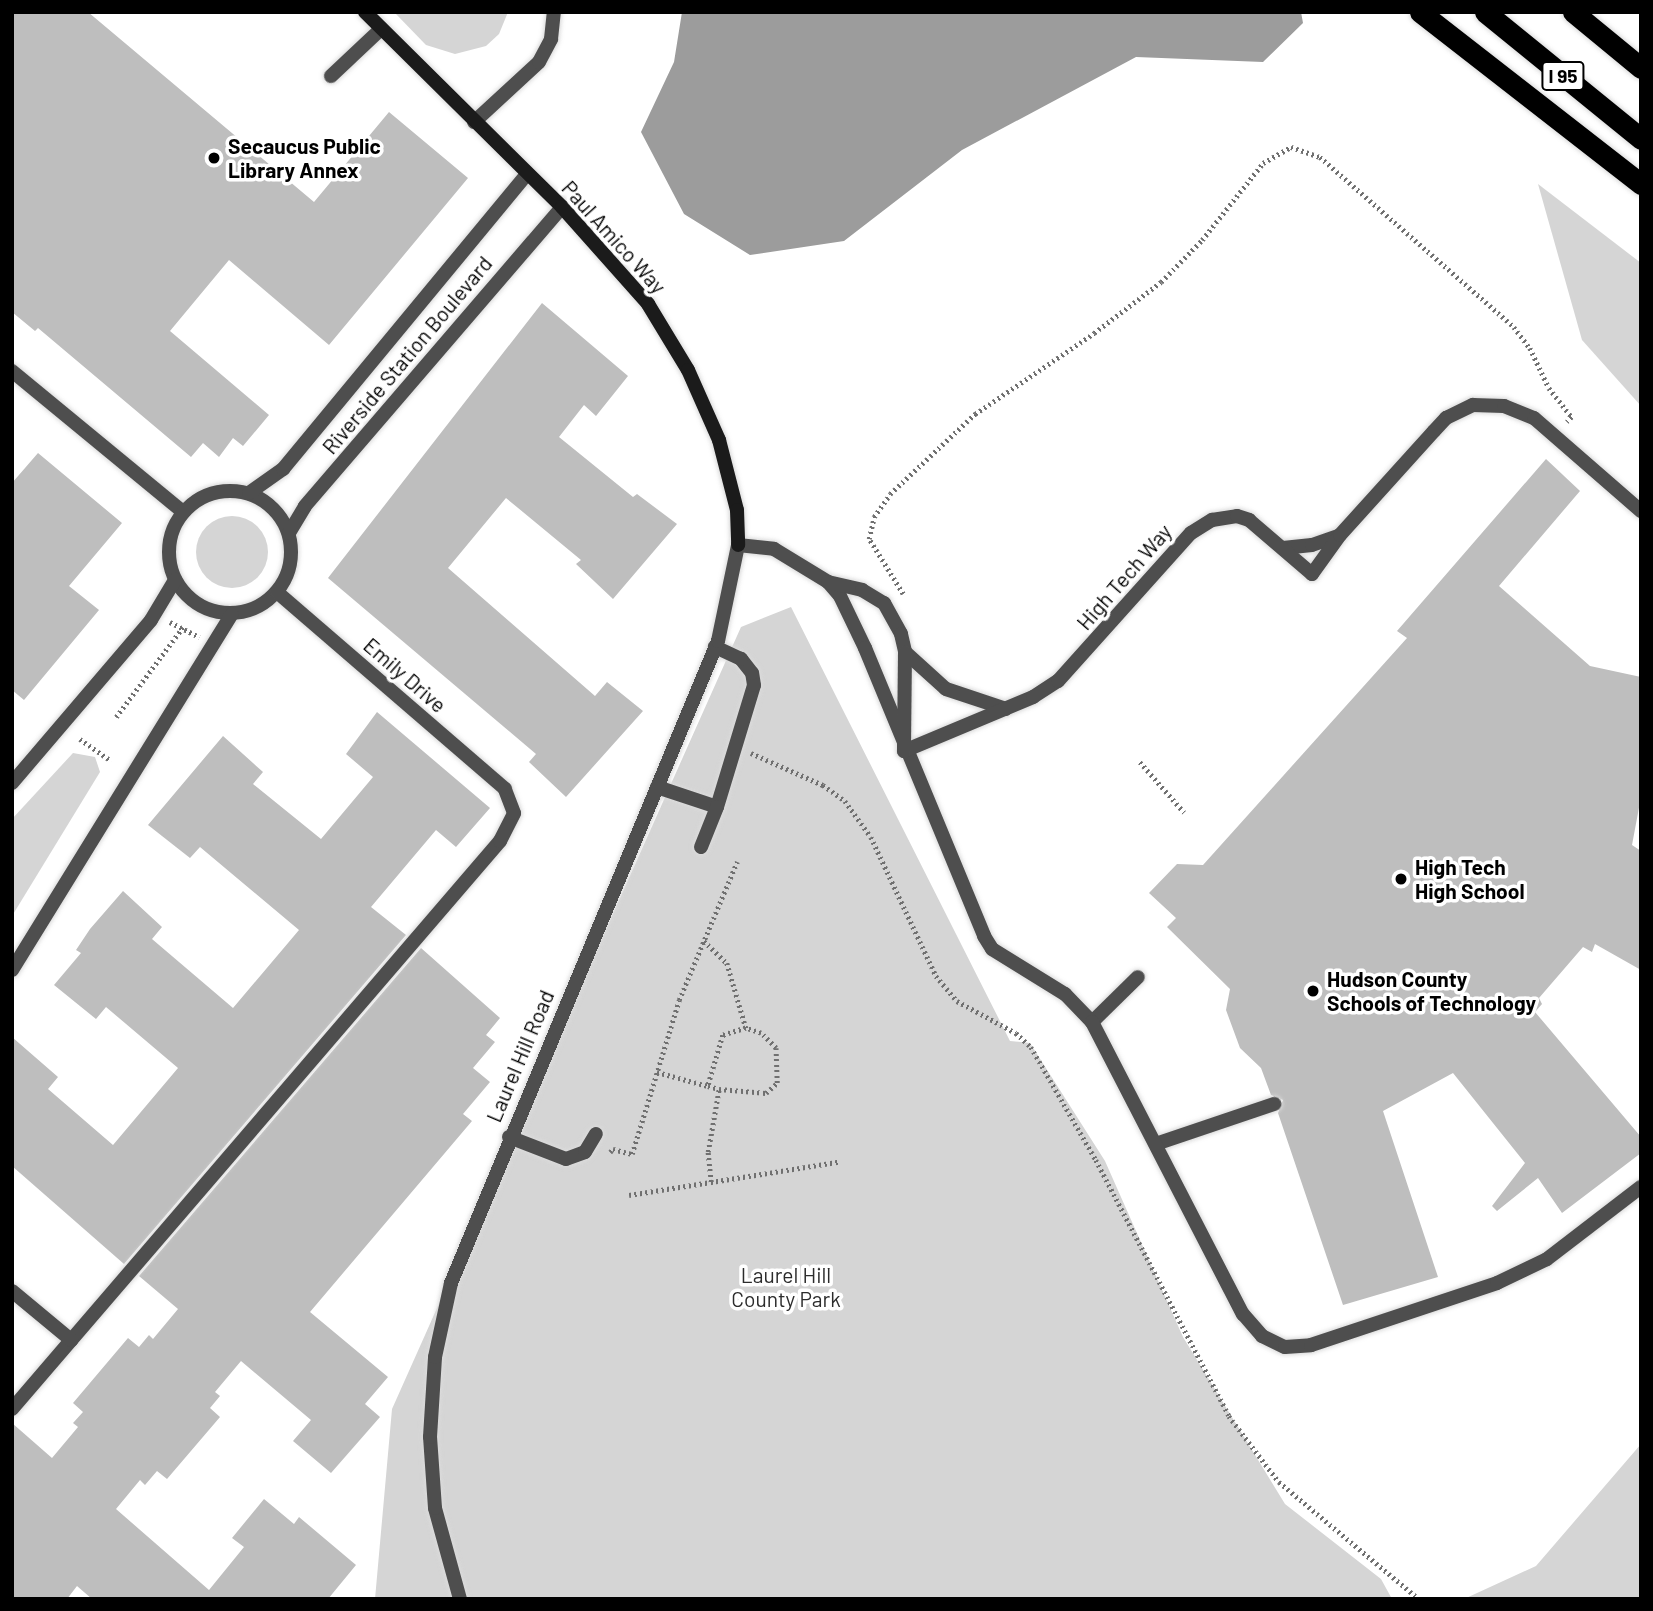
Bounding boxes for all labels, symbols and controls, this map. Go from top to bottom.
road number: I 95 [1540,60,1586,92]
place label: Secaucus Public Library Annex [228,133,381,183]
marker: Secaucus Public Library Annex [206,150,222,166]
street label: Paul Amico Way [557,175,671,299]
street label: Riverside Station Boulevard [317,251,497,459]
street label: High Tech Way [1071,519,1177,635]
street label: Emily Drive [359,632,451,718]
place label: High Tech High School [1415,854,1525,904]
marker: High Tech High School [1393,871,1409,887]
place label: Hudson County Schools of Technology [1327,966,1536,1016]
marker: Hudson County Schools of Technology [1305,983,1321,999]
street label: Laurel Hill Road [481,986,559,1126]
park label: Laurel Hill County Park [731,1262,841,1312]

